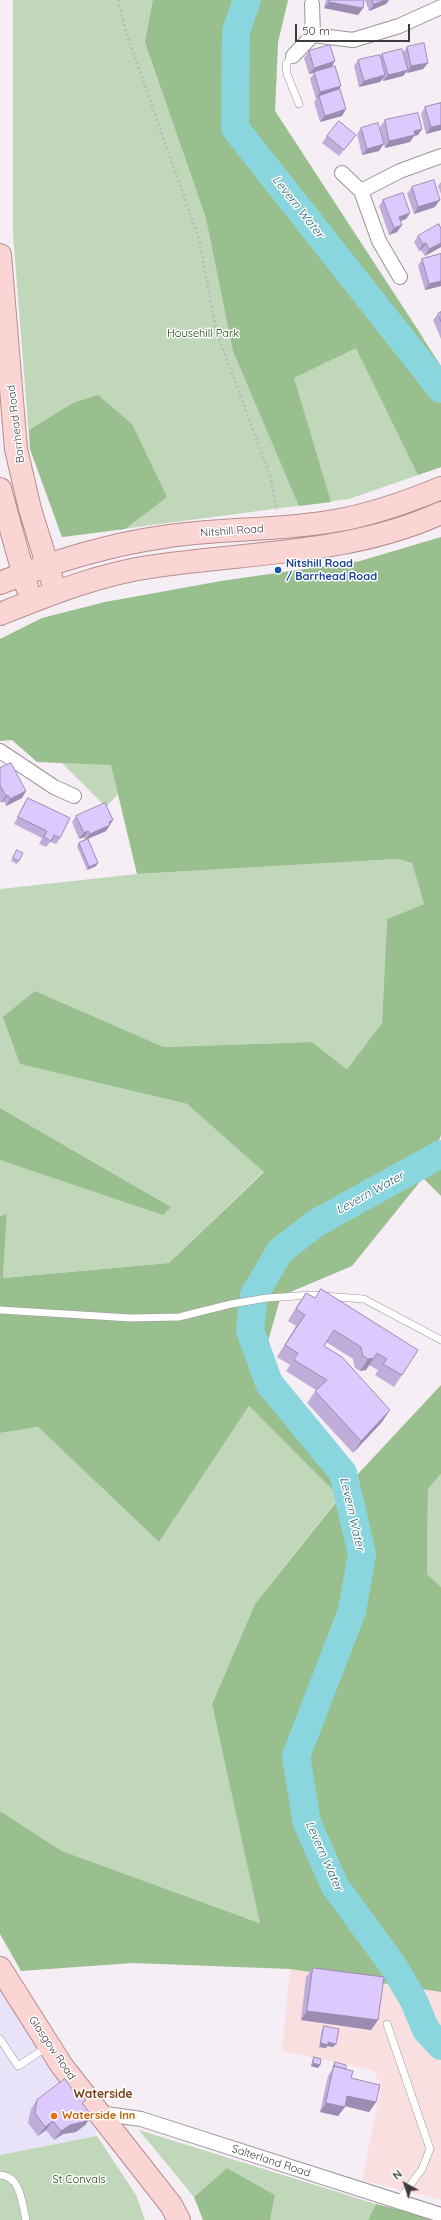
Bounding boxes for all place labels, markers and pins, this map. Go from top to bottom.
place label: Nitshill Road / Barrhead Road [286,557,377,583]
marker: Nitshill Road / Barrhead Road [273,565,283,575]
place label: Waterside Inn [62,2109,135,2123]
marker: Waterside Inn [49,2111,59,2121]

